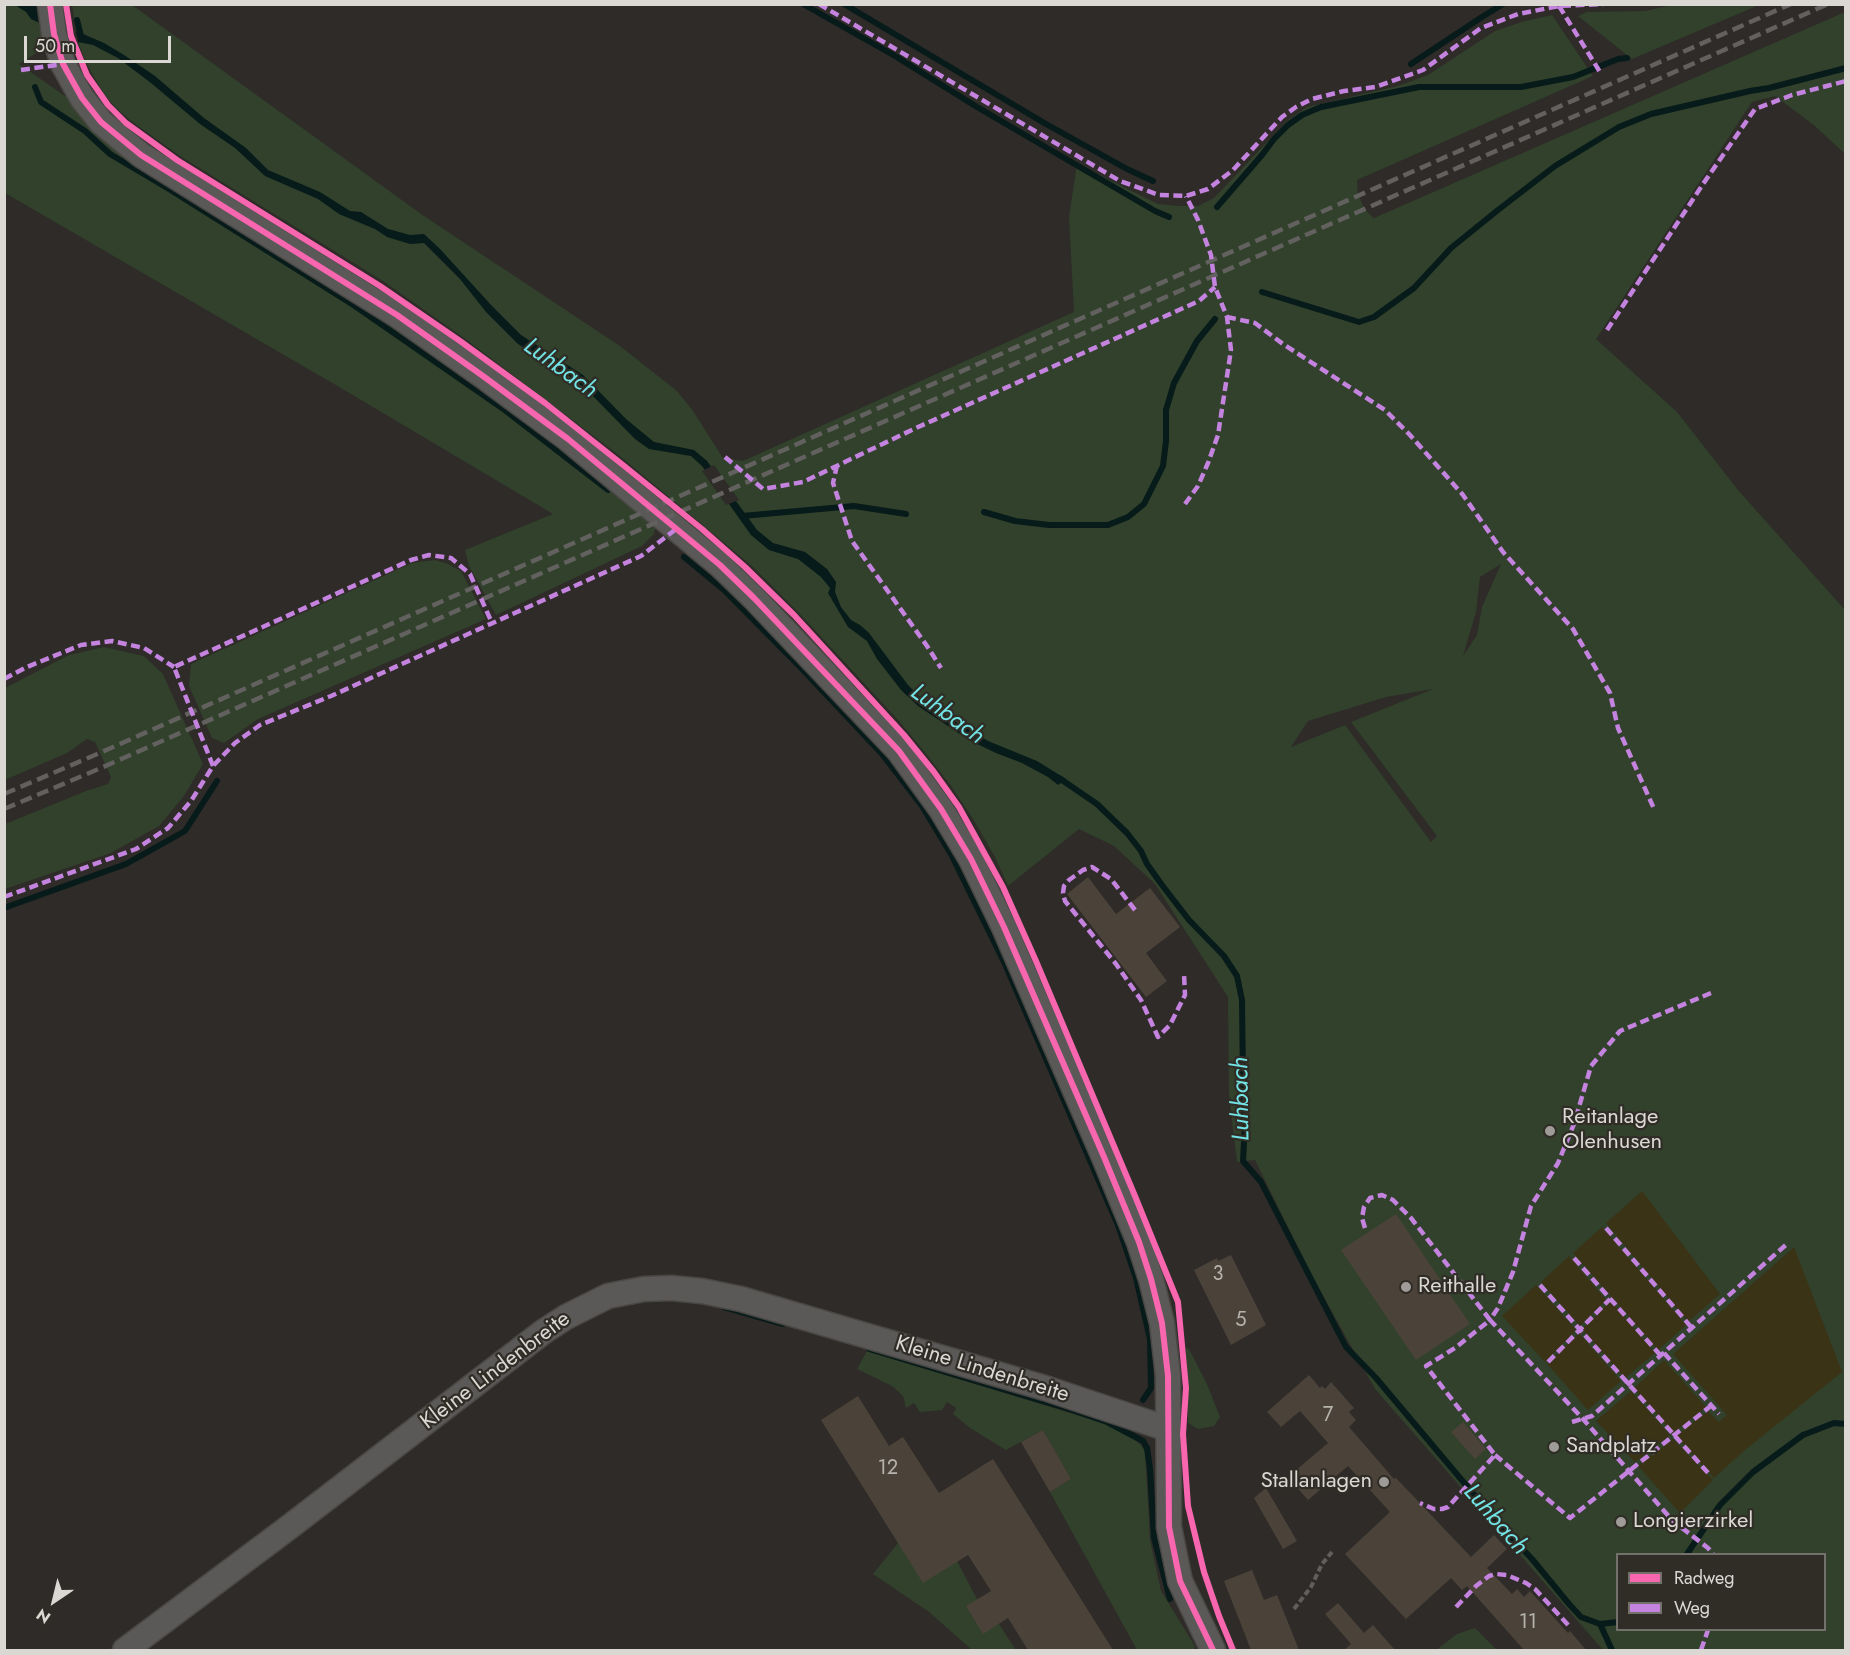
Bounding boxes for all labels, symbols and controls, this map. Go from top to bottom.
scale bar [27,24,174,62]
text: 50 m [35,33,75,59]
water label: Luhbach [517,333,603,405]
water label: Luhbach [904,679,990,751]
water label: Luhbach [1227,1057,1257,1141]
place label: Reitanlage Olenhusen [1562,1105,1662,1156]
marker: Reitanlage Olenhusen [1543,1124,1557,1138]
house number: 3 [1213,1263,1223,1287]
place label: Reithalle [1418,1274,1496,1300]
marker: Reithalle [1399,1280,1413,1294]
street label: Kleine Lindenbreite [416,1306,576,1436]
house number: 5 [1235,1309,1247,1333]
street label: Kleine Lindenbreite [892,1331,1072,1409]
house number: 7 [1323,1404,1333,1428]
place label: Sandplatz [1566,1434,1656,1460]
marker: Sandplatz [1547,1440,1561,1454]
house number: 12 [878,1457,898,1481]
place label: Stallanlagen [1261,1469,1372,1495]
marker: Stallanlagen [1377,1475,1391,1489]
water label: Luhbach [1456,1479,1534,1561]
place label: Longierzirkel [1633,1509,1753,1535]
marker: Longierzirkel [1614,1515,1628,1529]
legend [1616,1553,1826,1631]
text: Radweg [1674,1565,1735,1591]
north arrow [24,1571,84,1631]
text: Weg [1674,1595,1710,1621]
text: N [32,1603,55,1629]
house number: 11 [1519,1611,1537,1635]

